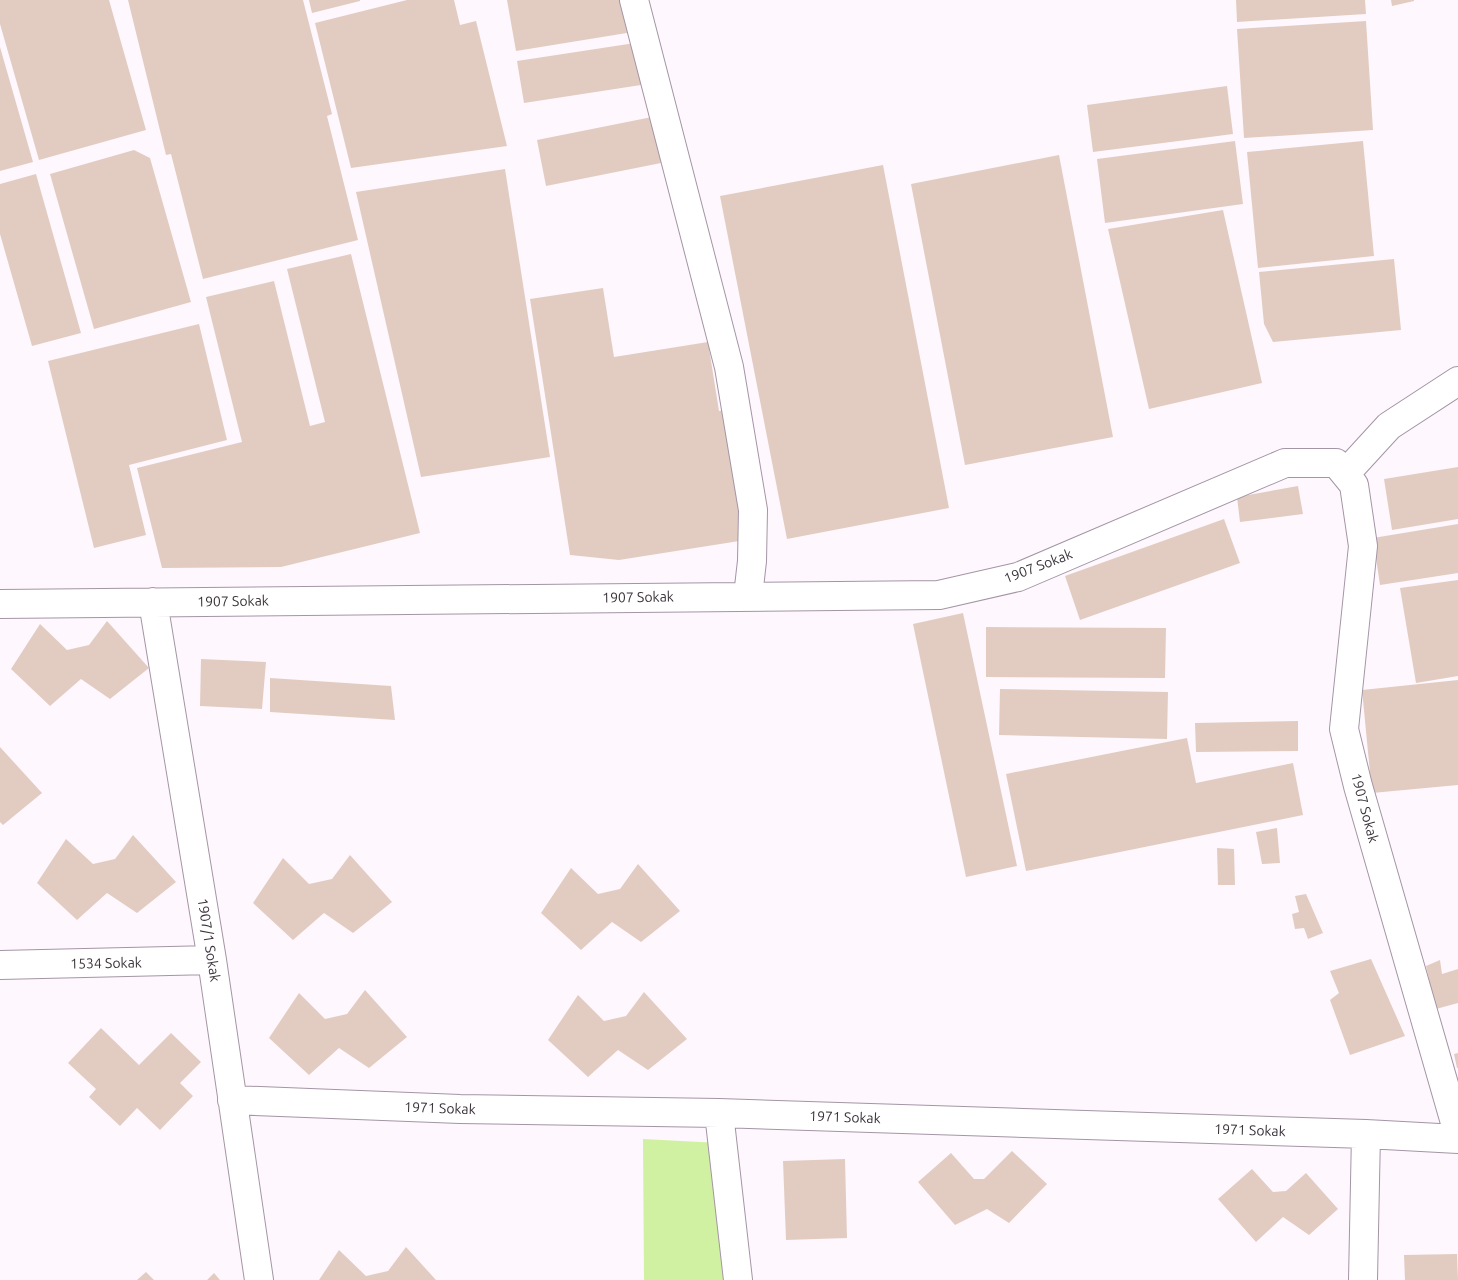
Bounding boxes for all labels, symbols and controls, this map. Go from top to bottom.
street label: 1907 Sokak [1002,546,1074,586]
street label: 1907 Sokak [602,588,674,606]
street label: 1907 Sokak [197,592,269,610]
street label: 1907 Sokak [1348,771,1382,845]
street label: 1907/1 Sokak [194,897,224,983]
street label: 1534 Sokak [70,954,142,972]
street label: 1971 Sokak [404,1099,476,1117]
street label: 1971 Sokak [809,1108,881,1126]
street label: 1971 Sokak [1214,1121,1286,1139]

